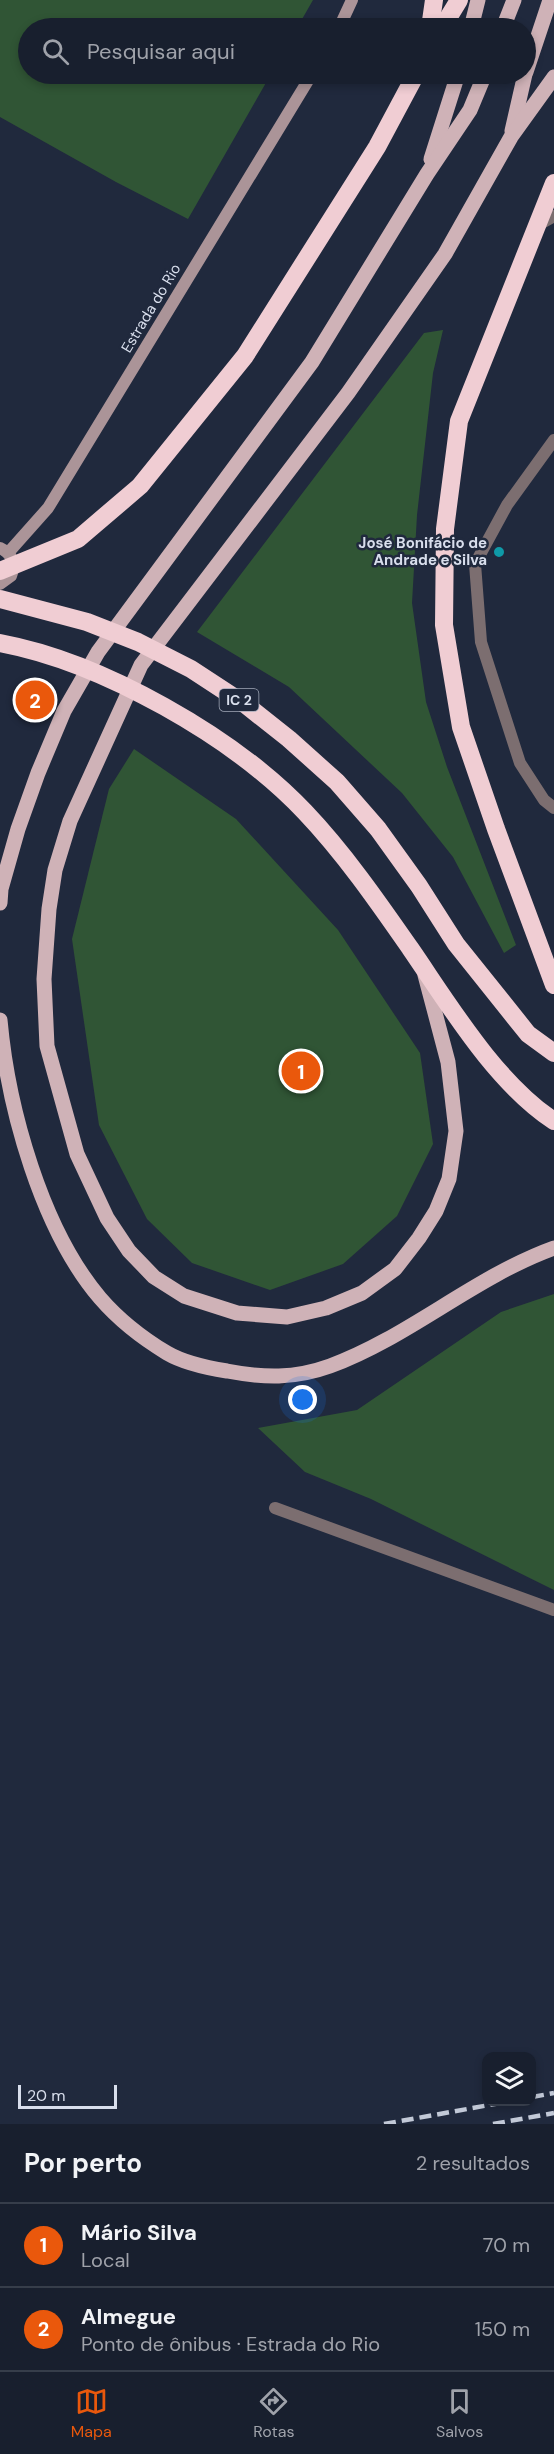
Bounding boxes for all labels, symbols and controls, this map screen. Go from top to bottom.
search box [18,18,536,84]
icon: search [39,35,72,68]
text: Pesquisar aqui [87,37,235,66]
street label: Estrada do Rio [117,260,186,356]
place label: José Bonifácio de Andrade e Silva [358,533,487,570]
marker: José Bonifácio de Andrade e Silva [492,545,506,559]
pin: 2 [15,678,54,722]
road number: IC 2 [220,689,258,711]
pin: 1 [282,1048,320,1094]
your location [288,1385,317,1414]
map controls [482,2052,536,2106]
button: layers [482,2052,536,2106]
scale bar [18,2082,117,2110]
text: 20 m [27,2085,66,2106]
text: Por perto [24,2146,142,2180]
text: 2 resultados [416,2150,530,2176]
text: Mário Silva [81,2218,197,2247]
text: 1 [40,2232,47,2258]
text: 70 m [483,2232,530,2258]
text: Local [81,2247,130,2273]
text: Almegue [81,2302,176,2331]
text: 2 [38,2316,49,2342]
text: 150 m [475,2316,530,2342]
text: Ponto de ônibus · Estrada do Rio [81,2331,380,2357]
tab: Mapa [71,2385,112,2442]
tab: Rotas [253,2385,294,2442]
tab: Salvos [436,2385,483,2442]

